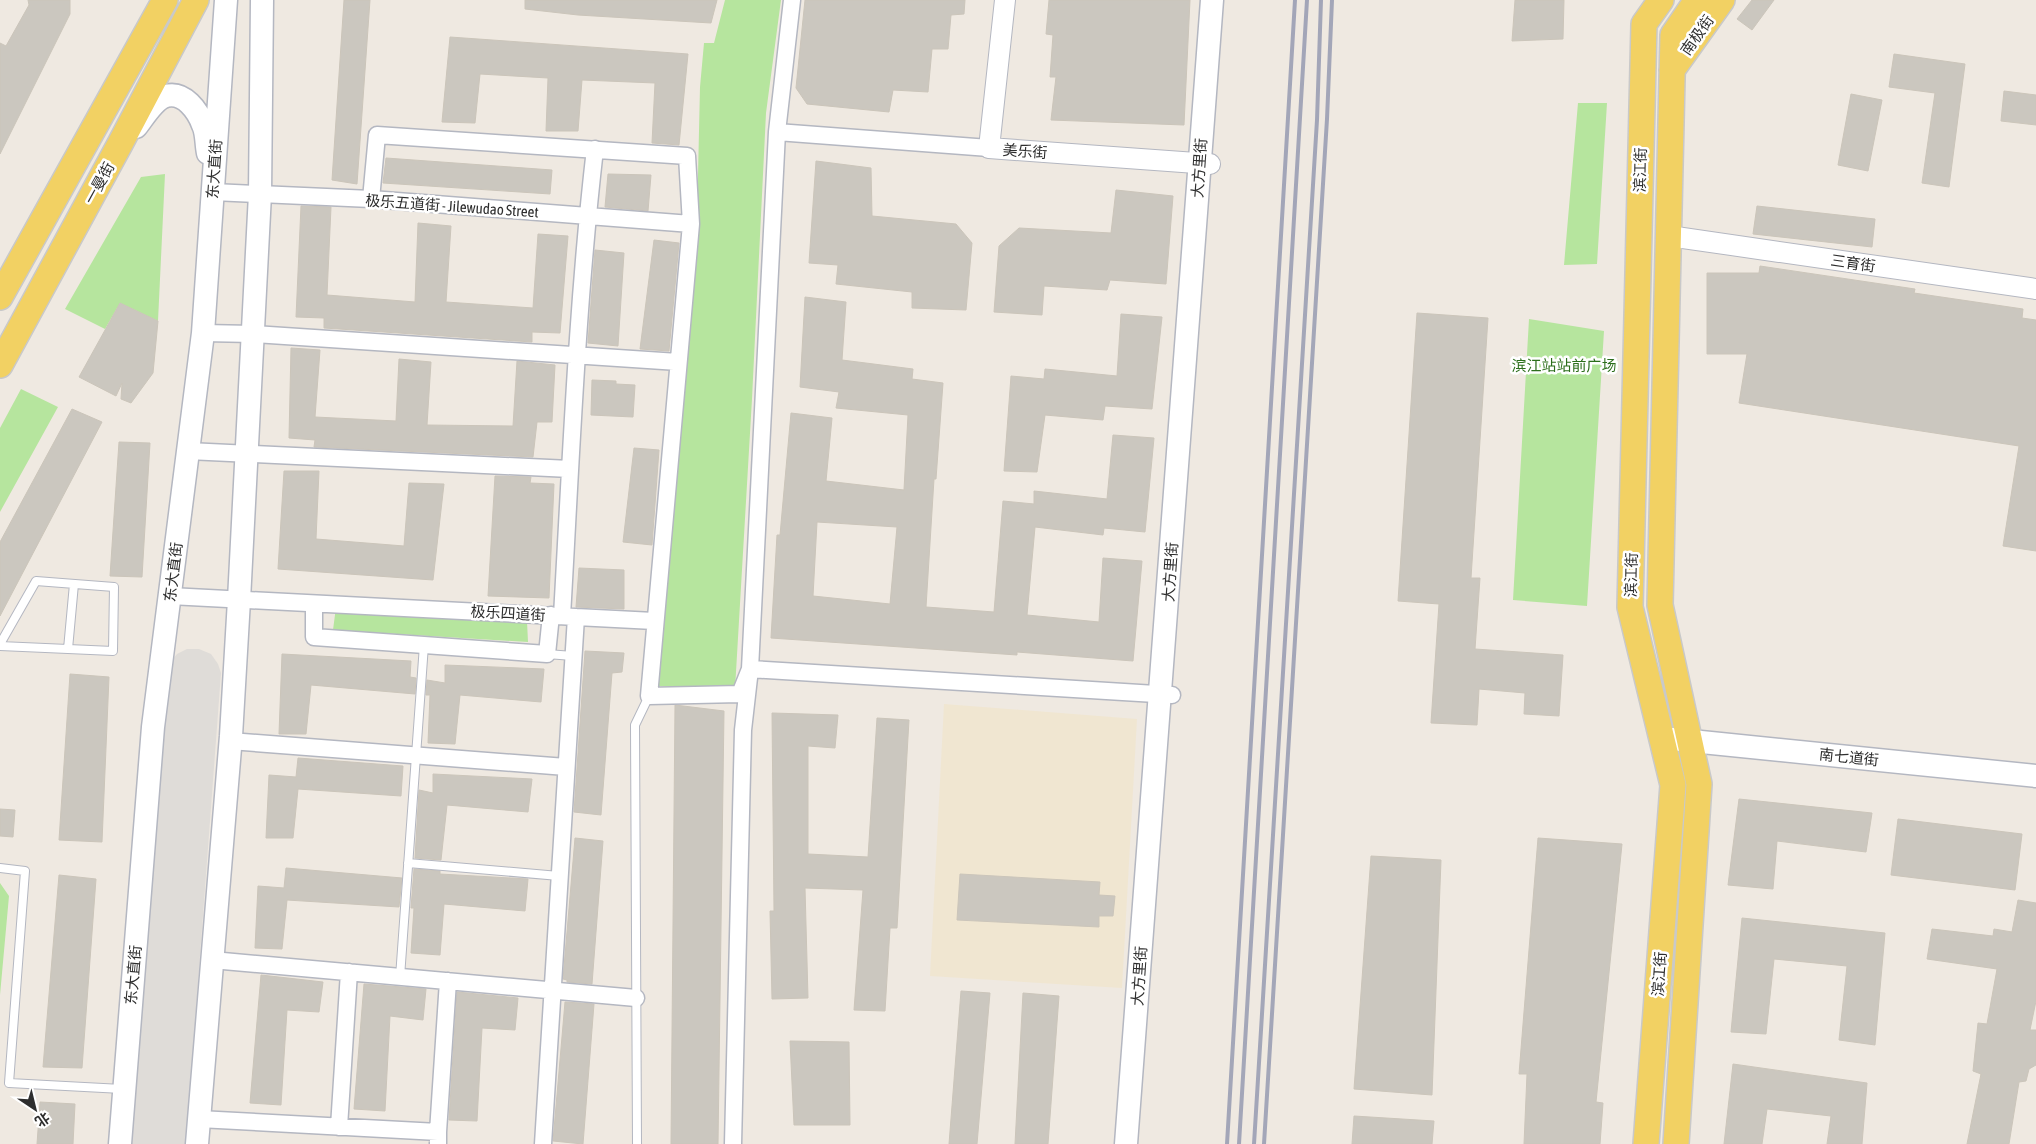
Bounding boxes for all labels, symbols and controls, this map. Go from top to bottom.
street label: 南极街 [1677,12,1717,58]
street label: 大方里街 [1188,137,1210,199]
street label: 东大直街 [203,138,225,200]
street label: 美乐街 [1002,141,1048,161]
street label: 滨江街 [1631,147,1649,193]
street label: 一曼街 [81,159,117,207]
street label: 极乐五道街 - Jilewudao Street [365,191,539,221]
street label: 三育街 [1830,251,1876,275]
park label: 滨江站站前广场 [1511,357,1617,374]
street label: 东大直街 [161,541,185,603]
street label: 大方里街 [1159,541,1181,603]
street label: 滨江街 [1622,552,1640,598]
street label: 极乐四道街 [470,603,546,623]
street label: 南七道街 [1818,745,1880,769]
street label: 东大直街 [122,944,144,1006]
street label: 大方里街 [1128,945,1150,1007]
street label: 滨江街 [1649,951,1669,997]
north arrow [10,1084,60,1134]
text: 北 [32,1109,53,1130]

